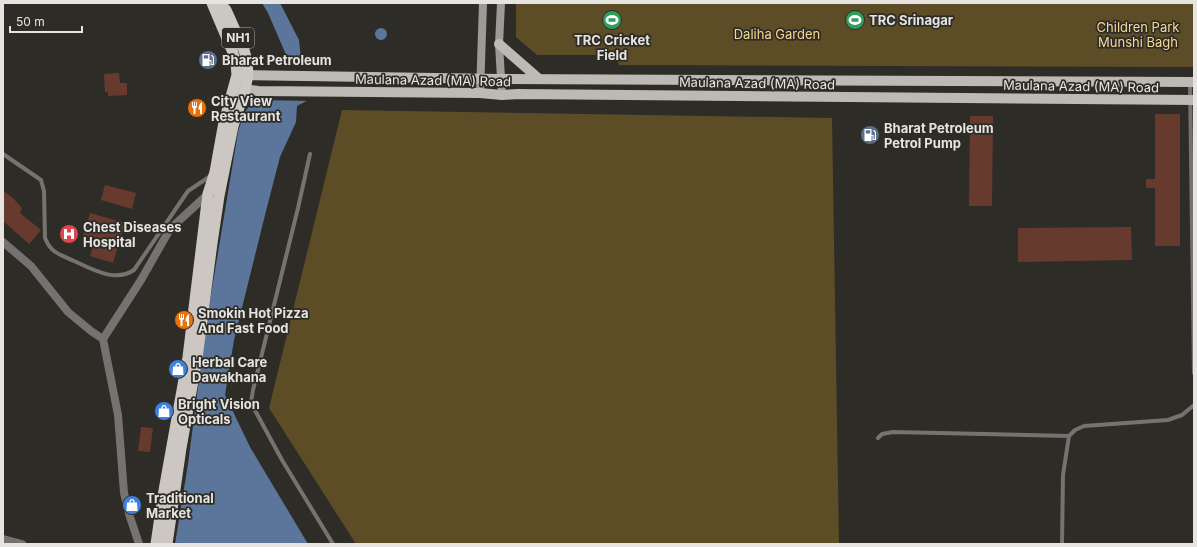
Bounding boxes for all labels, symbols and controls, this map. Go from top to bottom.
scale bar [10,8,82,34]
sports icon: TRC Cricket Field [601,9,623,31]
sports icon: TRC Srinagar [844,9,866,31]
place label: TRC Srinagar [869,12,954,28]
text: 50 m [16,14,45,29]
park label: Children Park Munshi Bagh [1097,19,1179,50]
park label: Daliha Garden [734,26,820,42]
road number: NH1 [222,28,254,48]
place label: TRC Cricket Field [574,32,650,63]
fuel station icon: Bharat Petroleum [197,49,219,71]
place label: Bharat Petroleum [222,52,332,68]
street label: Maulana Azad (MA) Road [355,71,511,89]
street label: Maulana Azad (MA) Road [679,74,835,92]
street label: Maulana Azad (MA) Road [1003,77,1159,95]
place label: City View Restaurant [211,93,281,124]
restaurant icon: City View Restaurant [186,97,208,119]
place label: Bharat Petroleum Petrol Pump [884,120,994,151]
fuel station icon: Bharat Petroleum Petrol Pump [859,124,881,146]
place label: Chest Diseases Hospital [83,219,182,250]
hospital icon: Chest Diseases Hospital [58,223,80,245]
place label: Smokin Hot Pizza And Fast Food [198,305,309,336]
restaurant icon: Smokin Hot Pizza And Fast Food [173,309,195,331]
place label: Herbal Care Dawakhana [192,354,268,385]
shop icon: Herbal Care Dawakhana [167,358,189,380]
place label: Bright Vision Opticals [178,396,260,427]
shop icon: Bright Vision Opticals [153,400,175,422]
place label: Traditional Market [146,490,214,521]
shop icon: Traditional Market [121,494,143,516]

